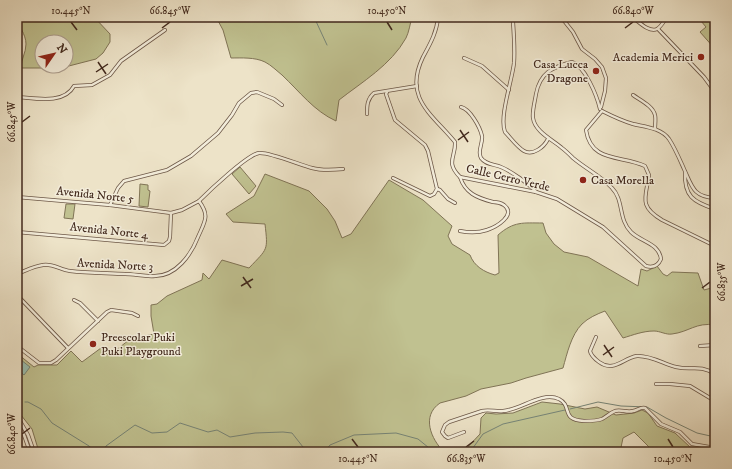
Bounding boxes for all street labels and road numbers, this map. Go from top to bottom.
street label: Calle Cerro Verde [465,161,551,195]
street label: Avenida Norte 5 [55,183,135,207]
street label: Avenida Norte 4 [69,219,150,243]
street label: Avenida Norte 3 [76,256,154,274]

